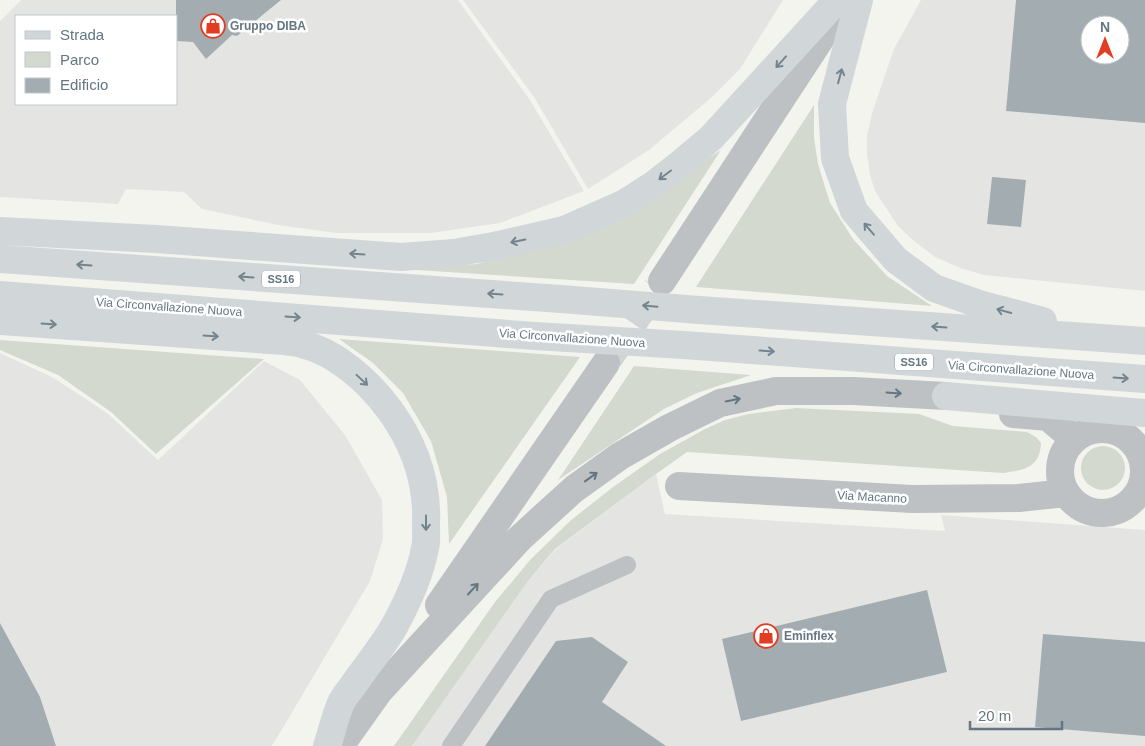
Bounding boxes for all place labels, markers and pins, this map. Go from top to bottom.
shop icon: Gruppo DIBA [200,13,226,39]
place label: Gruppo DIBA [230,19,306,33]
shop icon: Eminflex [753,623,779,649]
place label: Eminflex [784,629,834,643]

